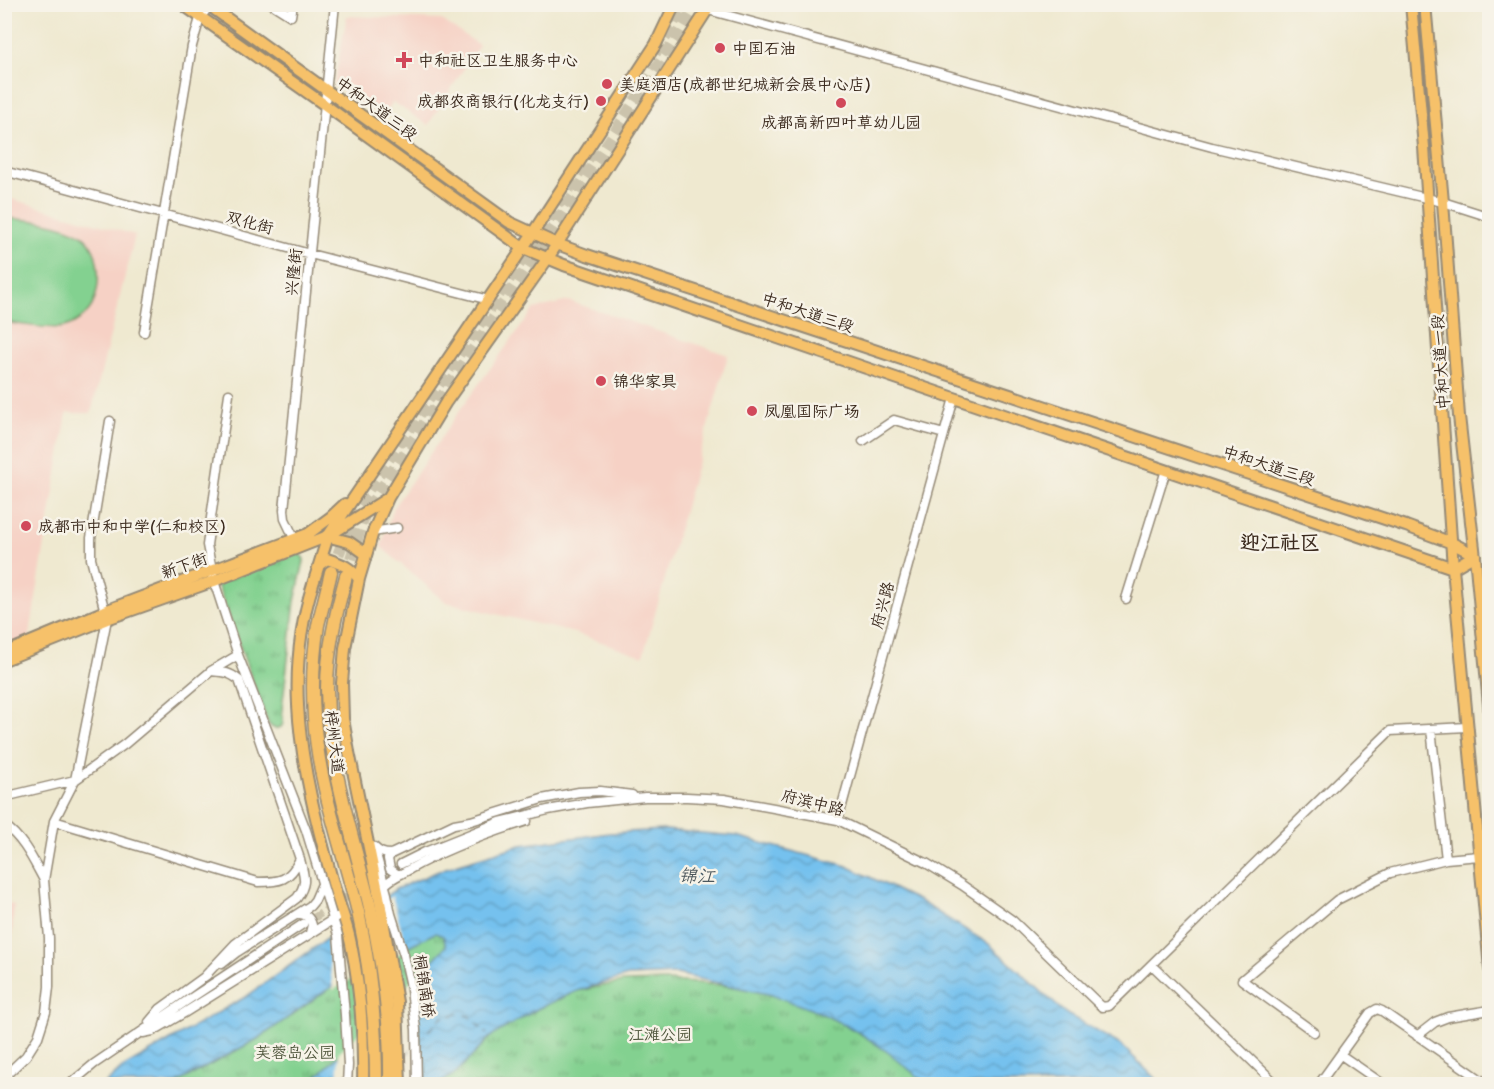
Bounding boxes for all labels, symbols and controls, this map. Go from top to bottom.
place label: 中国石油 [732,40,796,59]
marker: 中国石油 [713,41,727,55]
marker: 中和社区卫生服务中心 [395,51,413,69]
place label: 中和社区卫生服务中心 [418,52,578,71]
street label: 中和大道三段 [332,73,421,145]
place label: 美庭酒店(成都世纪城新会展中心店) [619,76,871,95]
marker: 美庭酒店(成都世纪城新会展中心店) [600,77,614,91]
place label: 成都农商银行(化龙支行) [417,93,589,112]
marker: 成都农商银行(化龙支行) [594,94,608,108]
marker: 成都高新四叶草幼儿园 [834,96,848,110]
place label: 成都高新四叶草幼儿园 [761,114,921,133]
street label: 双化街 [224,208,275,239]
street label: 兴隆街 [283,247,306,297]
street label: 中和大道三段 [759,290,856,337]
street label: 中和大道一段 [1429,313,1454,410]
place label: 锦华家具 [613,373,677,392]
marker: 锦华家具 [594,374,608,388]
place label: 凤凰国际广场 [764,403,860,422]
marker: 凤凰国际广场 [745,404,759,418]
street label: 中和大道三段 [1220,443,1317,490]
place label: 成都市中和中学(仁和校区) [38,518,226,537]
marker: 成都市中和中学(仁和校区) [19,519,33,533]
district label: 迎江社区 [1240,531,1320,555]
street label: 新下街 [159,549,210,584]
street label: 府兴路 [868,580,899,631]
street label: 梓州大道 [320,709,347,775]
street label: 府滨中路 [779,786,846,820]
water label: 锦江 [679,865,716,888]
street label: 桐锦南桥 [409,953,438,1019]
park label: 江滩公园 [628,1026,692,1045]
park label: 芙蓉岛公园 [255,1044,335,1063]

